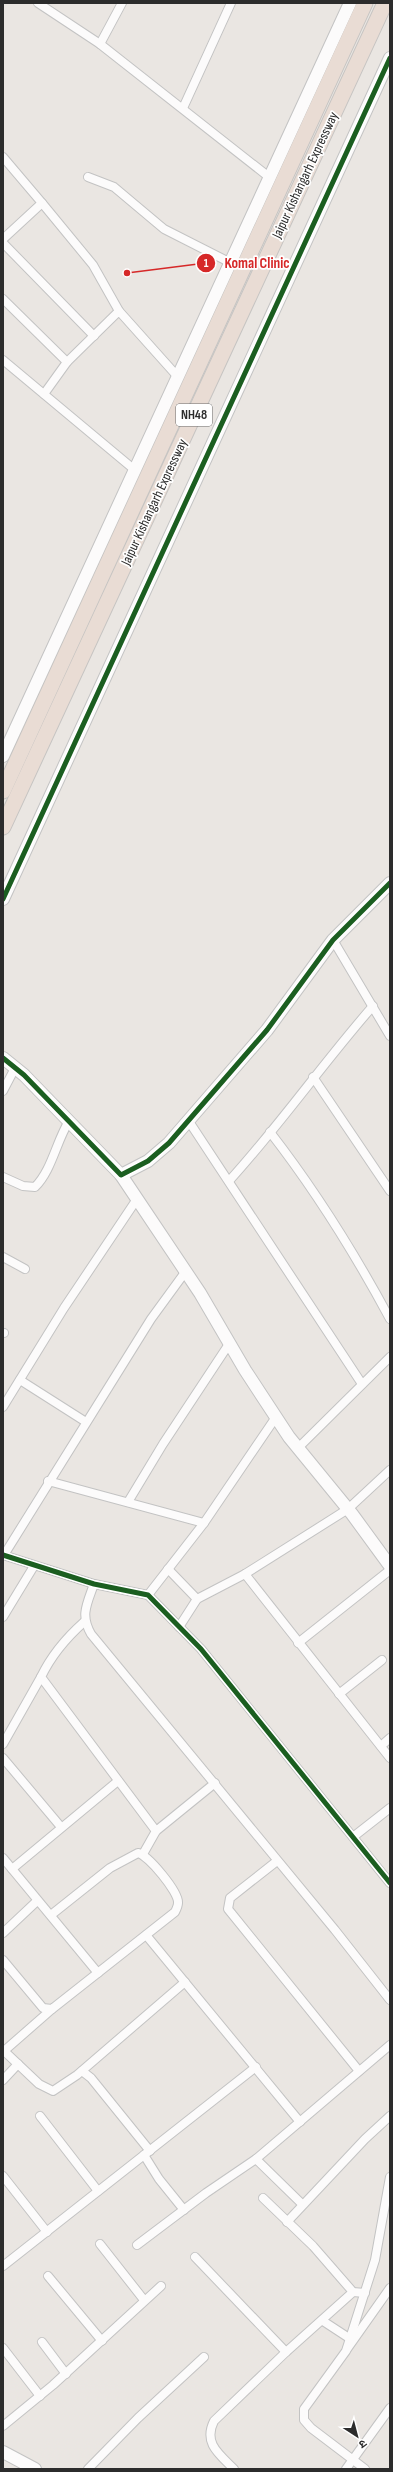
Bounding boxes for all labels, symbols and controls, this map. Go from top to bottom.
street label: Jaipur Kishangarh Expressway [268,108,342,242]
callout: Komal Clinic [196,250,298,277]
text: Komal Clinic [224,254,290,273]
text: 1 [204,256,209,271]
road number: NH48 [176,404,212,426]
street label: Jaipur Kishangarh Expressway [117,435,191,569]
north arrow [337,2416,377,2456]
text: उ [356,2437,369,2451]

